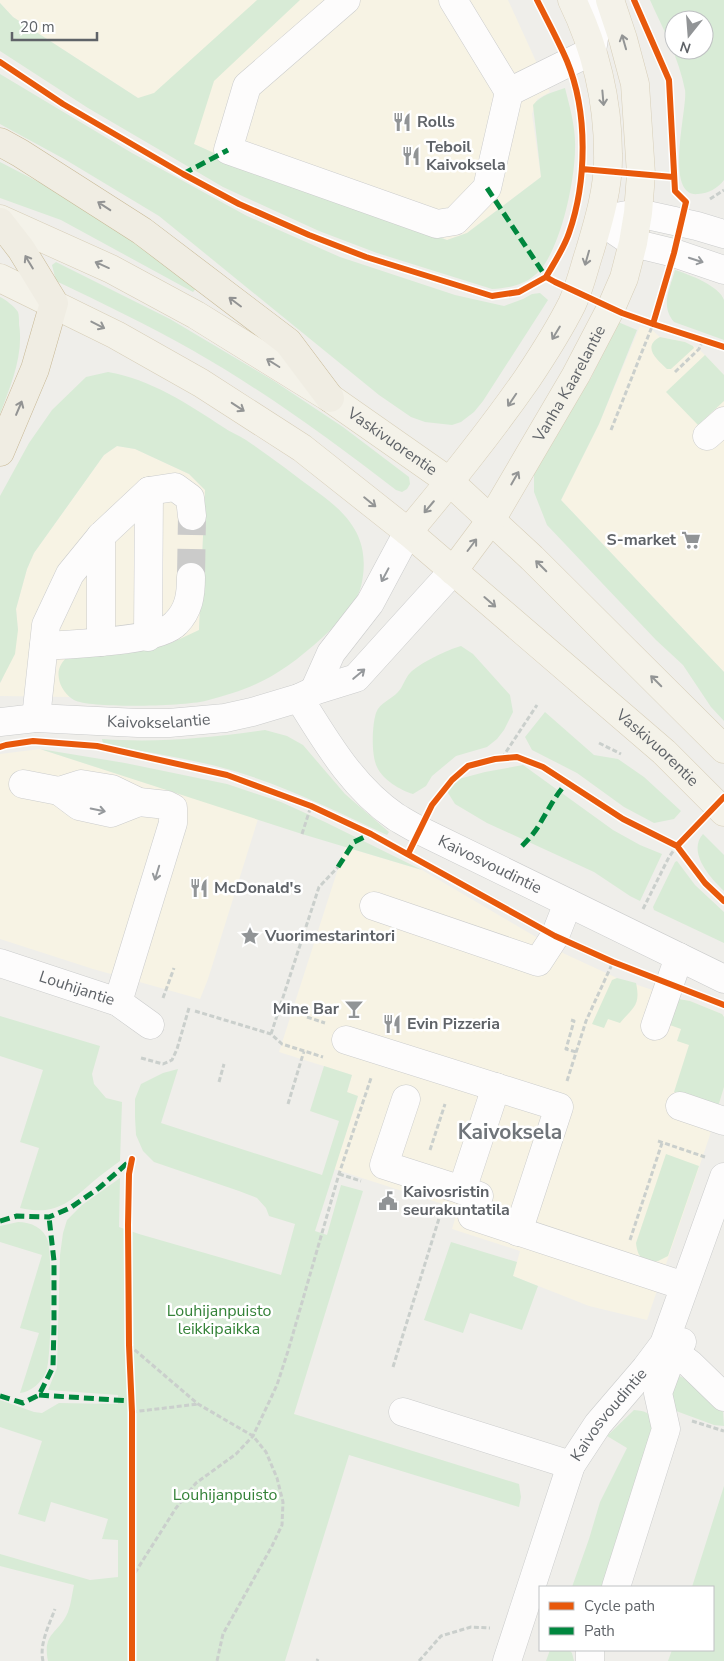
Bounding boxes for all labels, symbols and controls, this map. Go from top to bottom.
scale bar [12,10,98,42]
north arrow [664,10,714,60]
text: 20 m [20,17,55,37]
one-way arrow [618,34,628,50]
text: N [678,36,693,58]
one-way arrow [599,90,608,106]
restaurant icon: Rolls [391,111,413,133]
place label: Rolls [417,111,455,133]
place label: Teboil Kaivoksela [426,136,506,176]
restaurant icon: Teboil Kaivoksela [400,145,422,167]
one-way arrow [97,201,111,212]
one-way arrow [582,249,592,265]
one-way arrow [24,255,34,269]
one-way arrow [687,256,703,266]
one-way arrow [95,260,110,270]
one-way arrow [228,297,242,307]
one-way arrow [90,321,105,330]
street label: Vanha Kaarelantie [528,321,611,447]
one-way arrow [550,325,560,339]
one-way arrow [267,357,281,367]
one-way arrow [507,392,517,406]
one-way arrow [15,400,24,416]
one-way arrow [231,402,245,412]
street label: Vaskivuorentie [342,402,442,481]
one-way arrow [511,471,521,485]
one-way arrow [363,497,376,508]
one-way arrow [424,500,435,513]
place label: S-market [607,529,677,551]
supermarket icon: S-market [680,529,702,551]
one-way arrow [467,539,478,552]
one-way arrow [535,560,547,572]
one-way arrow [380,567,390,582]
one-way arrow [483,597,496,608]
one-way arrow [352,668,365,680]
one-way arrow [650,675,662,687]
street label: Vaskivuorentie [610,704,704,792]
street label: Kaivokselantie [106,708,211,734]
one-way arrow [89,806,105,816]
street label: Kaivosvoudintie [434,830,545,899]
one-way arrow [152,864,162,880]
restaurant icon: McDonald's [188,877,210,899]
place label: McDonald's [214,877,301,899]
place icon: Vuorimestarintori [239,925,261,947]
place label: Vuorimestarintori [264,925,395,947]
street label: Louhijantie [36,966,118,1011]
place label: Mine Bar [273,998,340,1020]
bar icon: Mine Bar [343,998,365,1020]
restaurant icon: Evin Pizzeria [381,1013,403,1035]
place label: Evin Pizzeria [407,1013,500,1035]
district label: Kaivoksela [458,1118,562,1146]
place label: Kaivosristin seurakuntatila [403,1181,510,1221]
public building icon: Kaivosristin seurakuntatila [377,1190,399,1212]
park label: Louhijanpuisto leikkipaikka [167,1300,271,1340]
street label: Kaivosvoudintie [565,1364,652,1466]
park label: Louhijanpuisto [173,1484,277,1506]
legend [539,1586,714,1651]
text: Cycle path [584,1596,655,1616]
text: Path [584,1621,615,1641]

